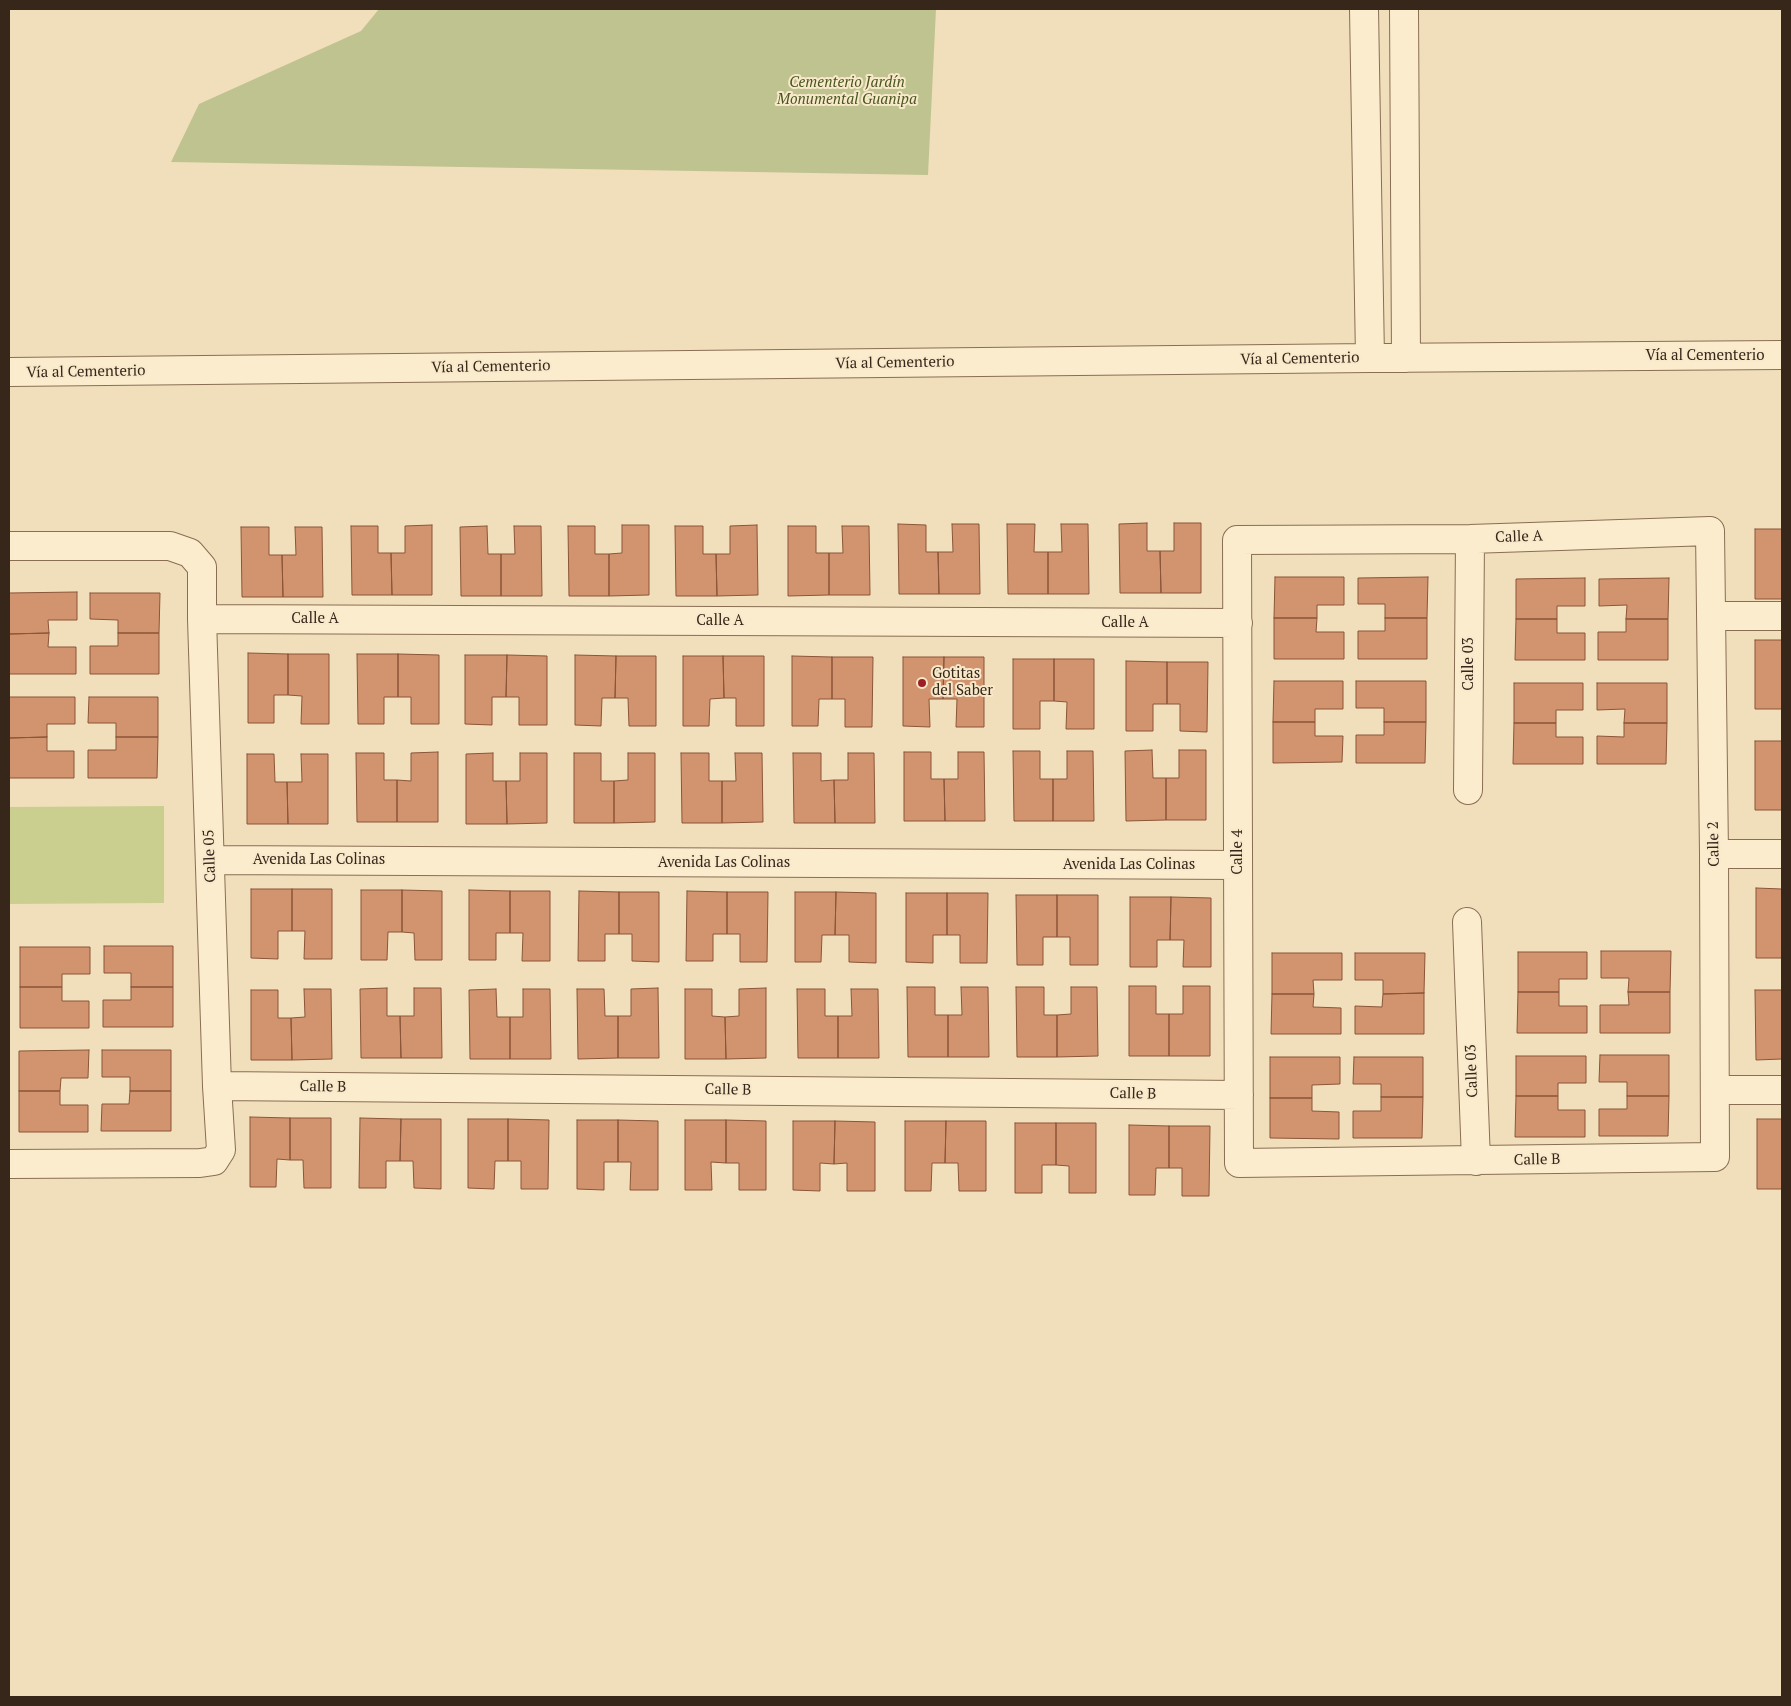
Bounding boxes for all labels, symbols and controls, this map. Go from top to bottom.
park label: Cementerio Jardín Monumental Guanipa [777,74,917,109]
street label: Vía al Cementerio [1645,347,1765,365]
street label: Vía al Cementerio [1240,349,1360,369]
street label: Vía al Cementerio [835,353,955,373]
street label: Vía al Cementerio [431,357,551,377]
street label: Vía al Cementerio [26,362,146,382]
street label: Calle A [1495,527,1543,547]
street label: Calle A [291,610,339,628]
street label: Calle A [696,612,744,630]
street label: Calle A [1101,614,1149,632]
street label: Calle 03 [1460,637,1478,691]
place label: Gotitas del Saber [932,665,993,700]
marker: Gotitas del Saber [916,677,928,689]
street label: Calle 2 [1705,821,1723,867]
street label: Calle 05 [200,829,220,883]
street label: Calle 4 [1229,829,1247,875]
street label: Avenida Las Colinas [253,851,385,869]
street label: Avenida Las Colinas [658,854,790,872]
street label: Avenida Las Colinas [1063,856,1195,874]
street label: Calle 03 [1462,1044,1482,1098]
street label: Calle B [300,1078,346,1096]
street label: Calle B [705,1081,751,1099]
street label: Calle B [1110,1085,1156,1103]
street label: Calle B [1514,1151,1560,1169]

